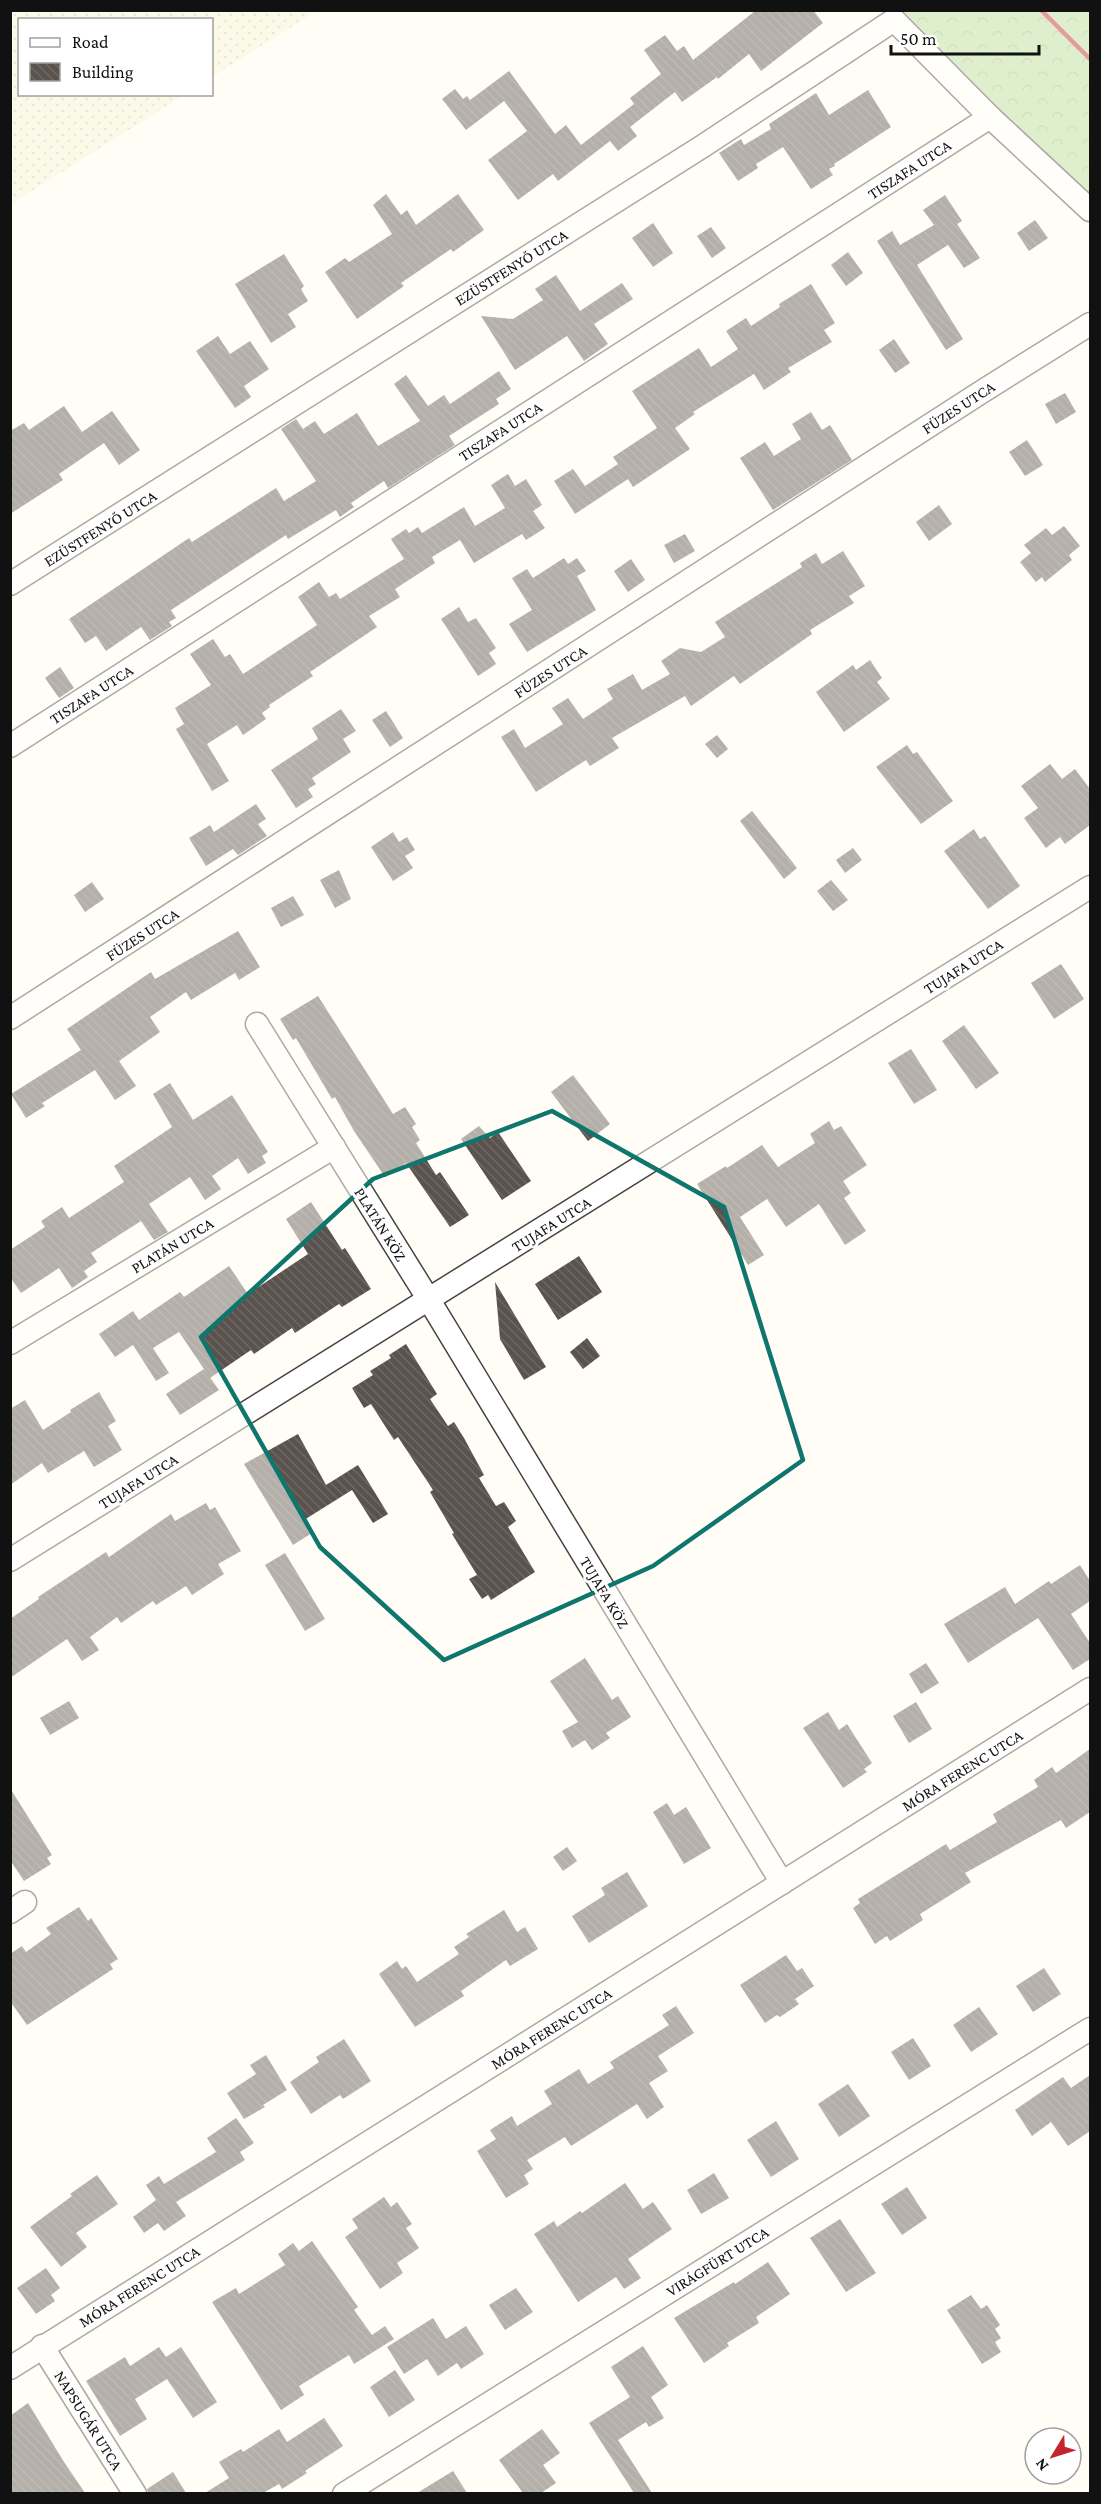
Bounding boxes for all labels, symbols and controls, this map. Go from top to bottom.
legend [18,18,213,96]
scale bar [891,18,1040,56]
text: 50 m [900,29,937,49]
text: Road [72,32,109,52]
text: Building [72,62,134,82]
street label: TISZAFA UTCA [865,136,955,203]
street label: EZÜSTFENYŐ UTCA [452,225,571,309]
street label: FÜZES UTCA [919,377,998,437]
street label: TISZAFA UTCA [456,398,546,465]
street label: EZÜSTFENYŐ UTCA [41,486,160,570]
street label: FÜZES UTCA [511,641,590,701]
street label: TISZAFA UTCA [47,661,137,728]
street label: FÜZES UTCA [103,904,182,964]
street label: TUJAFA UTCA [921,935,1007,998]
street label: PLATÁN KÖZ [351,1184,410,1264]
street label: TUJAFA UTCA [509,1193,595,1256]
street label: PLATÁN UTCA [128,1214,217,1277]
street label: TUJAFA UTCA [96,1450,182,1513]
street label: TUJAFA KÖZ [576,1553,633,1632]
street label: MÓRA FERENC UTCA [899,1726,1026,1814]
street label: MÓRA FERENC UTCA [488,1984,615,2072]
street label: VIRÁGFÜRT UTCA [663,2223,772,2300]
street label: MÓRA FERENC UTCA [76,2242,203,2330]
street label: NAPSUGÁR UTCA [51,2368,126,2474]
north arrow [1023,2426,1083,2486]
text: N [1031,2455,1052,2474]

